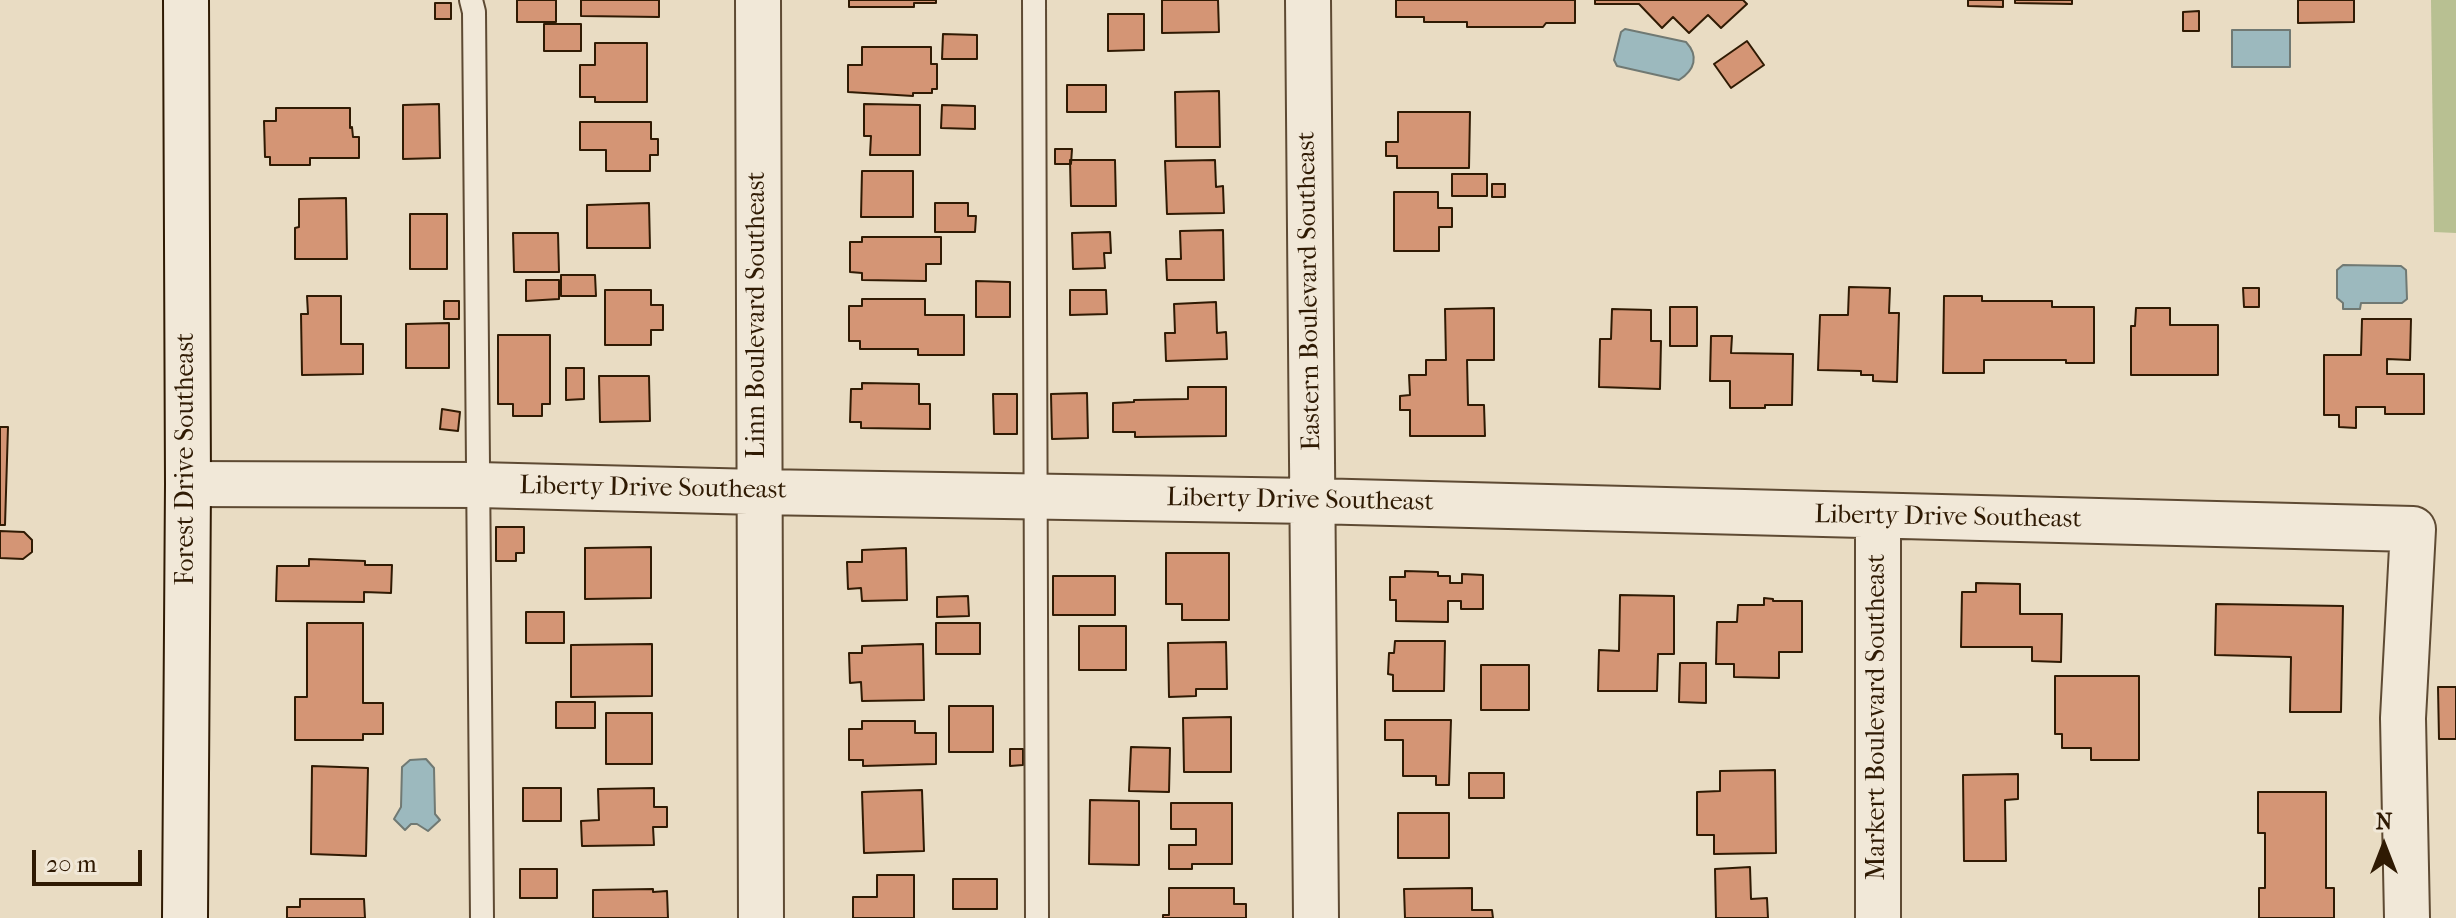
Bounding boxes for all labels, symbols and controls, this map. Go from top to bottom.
street label: Eastern Boulevard Southeast [1292,131,1328,451]
street label: Linn Boulevard Southeast [742,171,774,459]
street label: Forest Drive Southeast [171,333,203,585]
street label: Liberty Drive Southeast [519,471,787,507]
street label: Liberty Drive Southeast [1166,483,1434,519]
street label: Liberty Drive Southeast [1814,500,2082,536]
street label: Markert Boulevard Southeast [1862,554,1894,880]
north arrow [2344,806,2424,886]
text: N [2376,809,2392,835]
scale bar [36,834,146,884]
text: 20 m [46,850,97,878]

